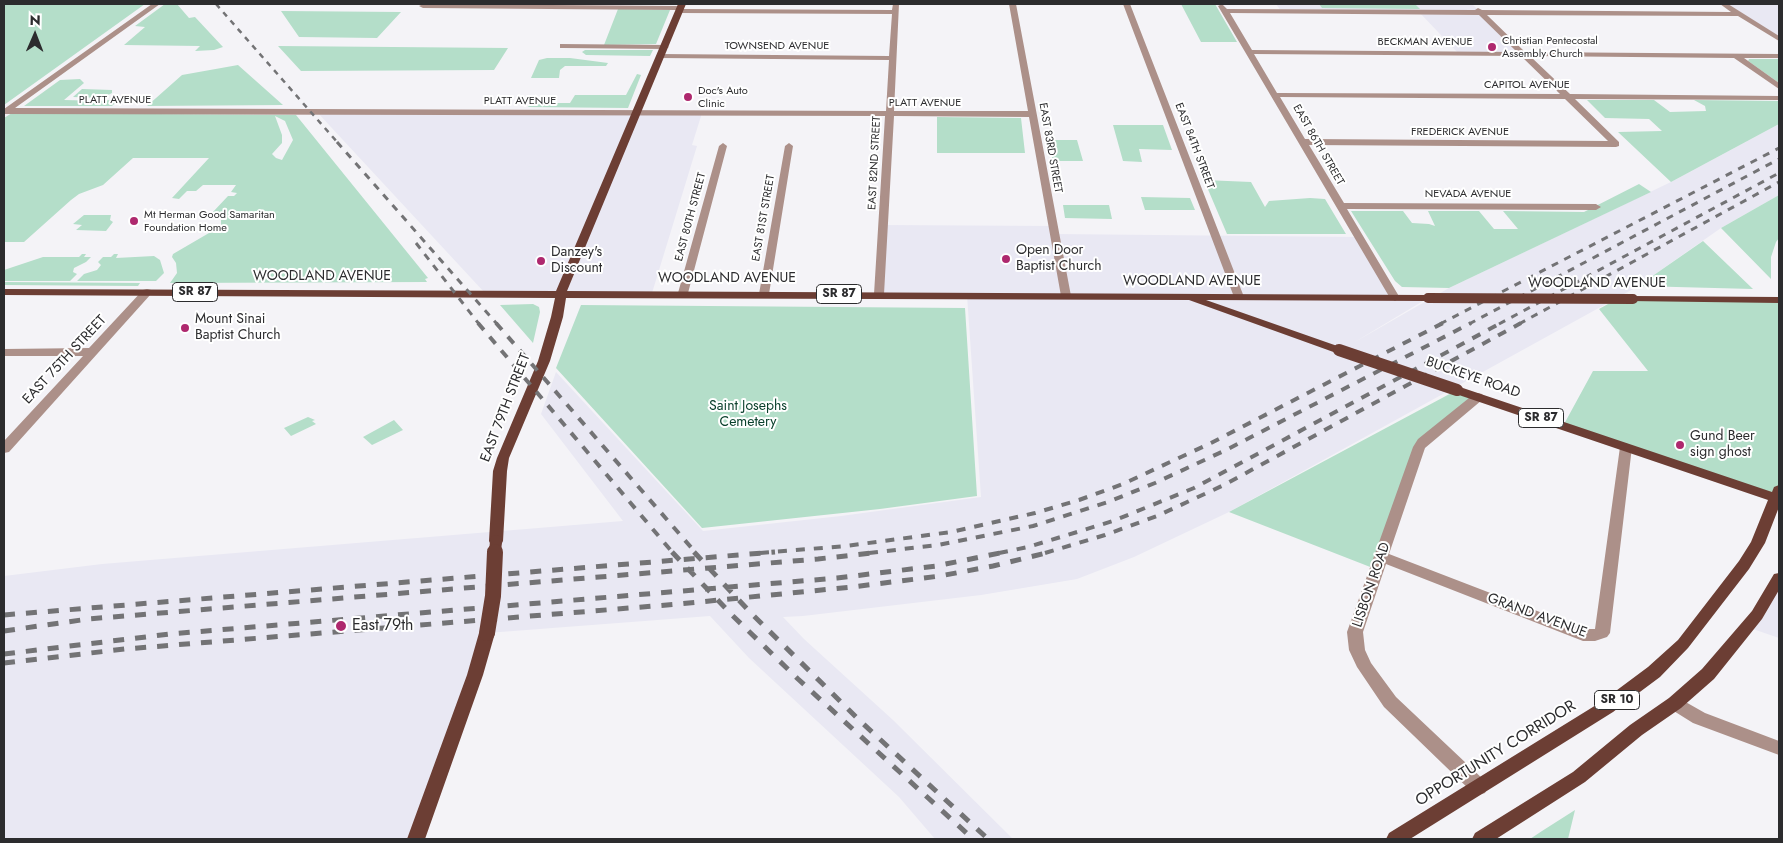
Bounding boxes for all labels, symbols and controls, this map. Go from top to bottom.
north arrow [10,10,60,60]
text: N [30,10,41,30]
place label: Christian Pentecostal Assembly Church [1502,34,1598,60]
street label: BECKMAN AVENUE [1378,35,1472,49]
street label: TOWNSEND AVENUE [725,39,829,53]
marker: Christian Pentecostal Assembly Church [1486,41,1498,53]
street label: CAPITOL AVENUE [1484,78,1570,92]
place label: Doc's Auto Clinic [698,84,748,110]
marker: Doc's Auto Clinic [682,91,694,103]
street label: PLATT AVENUE [79,93,151,107]
street label: PLATT AVENUE [484,94,556,108]
street label: PLATT AVENUE [889,96,961,110]
street label: EAST 84TH STREET [1172,101,1216,191]
street label: EAST 83RD STREET [1036,102,1064,194]
street label: EAST 86TH STREET [1290,102,1346,188]
street label: EAST 82ND STREET [866,116,884,210]
street label: FREDERICK AVENUE [1411,125,1509,139]
street label: EAST 80TH STREET [673,171,709,263]
street label: EAST 81ST STREET [750,174,778,262]
street label: NEVADA AVENUE [1425,187,1511,201]
place label: Mt Herman Good Samaritan Foundation Home [144,208,275,234]
marker: Mt Herman Good Samaritan Foundation Home [128,215,140,227]
place label: Open Door Baptist Church [1016,243,1102,276]
place label: Danzey's Discount [551,245,602,278]
marker: Open Door Baptist Church [1000,253,1012,265]
marker: Danzey's Discount [535,255,547,267]
street label: WOODLAND AVENUE [253,269,391,285]
street label: WOODLAND AVENUE [658,271,796,287]
street label: WOODLAND AVENUE [1123,274,1261,290]
street label: WOODLAND AVENUE [1528,276,1666,292]
road number: SR 87 [172,282,218,302]
road number: SR 87 [816,284,862,304]
street label: EAST 75TH STREET [20,312,110,408]
place label: Mount Sinai Baptist Church [195,312,281,344]
marker: Mount Sinai Baptist Church [179,322,191,334]
street label: EAST 79TH STREET [478,351,534,465]
street label: BUCKEYE ROAD [1424,354,1522,402]
park label: Saint Josephs Cemetery [709,399,787,432]
road number: SR 87 [1518,408,1564,428]
place label: Gund Beer sign ghost [1690,429,1755,462]
marker: Gund Beer sign ghost [1674,439,1686,451]
street label: LISBON ROAD [1350,540,1394,630]
street label: GRAND AVENUE [1485,590,1589,642]
place label: East 79th [352,616,413,636]
marker: East 79th [334,619,348,633]
road number: SR 10 [1594,690,1640,710]
street label: OPPORTUNITY CORRIDOR [1412,697,1580,811]

